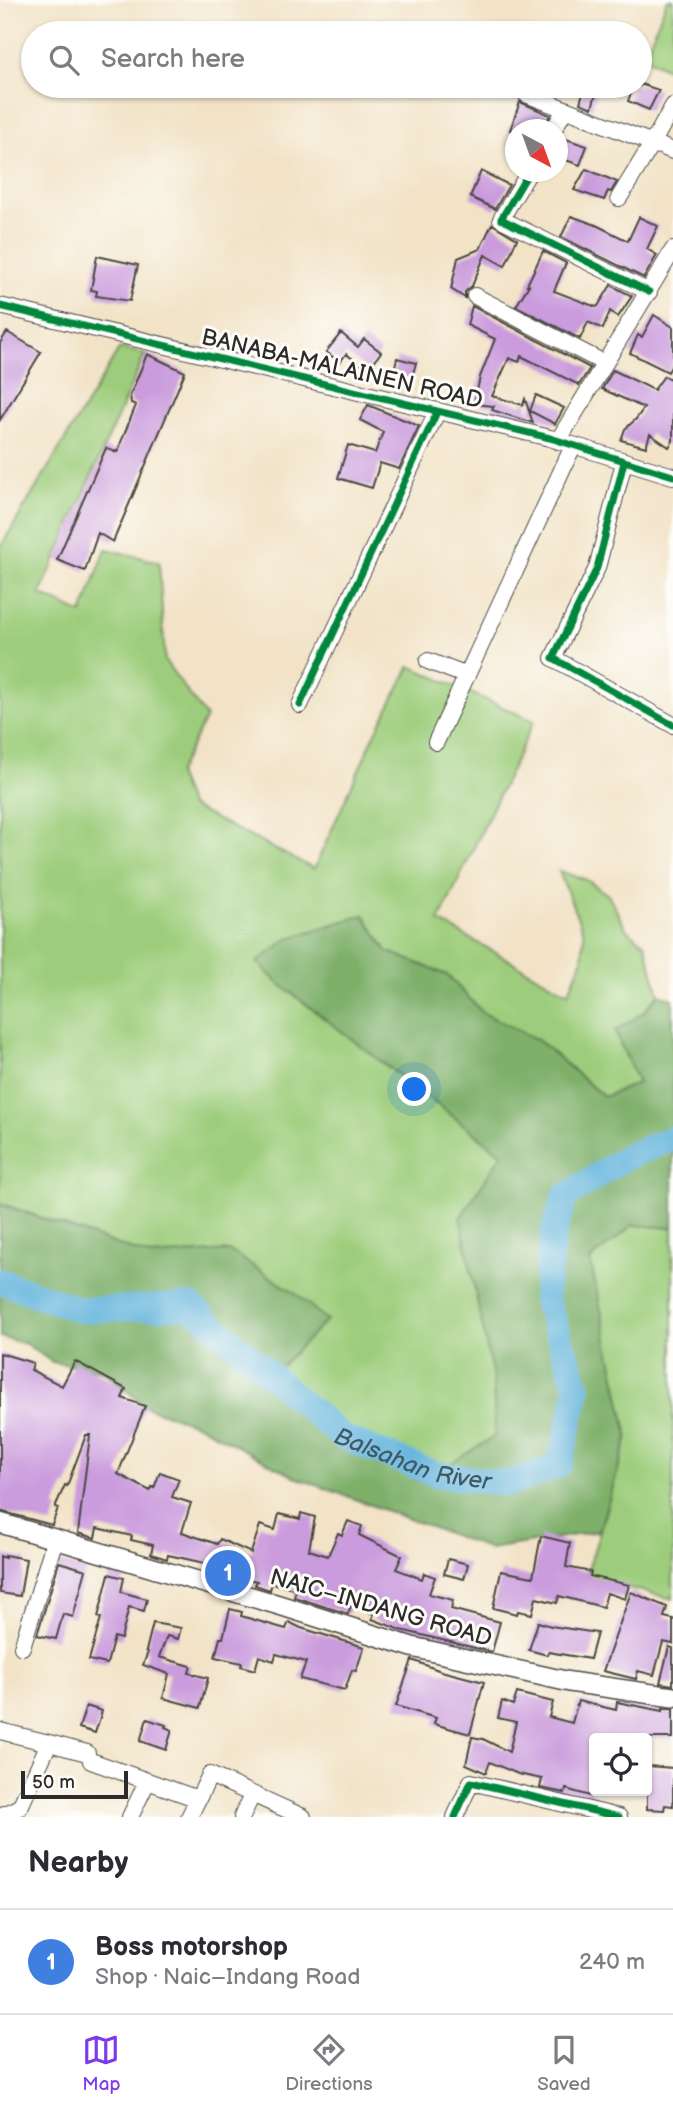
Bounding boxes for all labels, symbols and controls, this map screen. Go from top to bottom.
search box [21,21,652,98]
icon: search [45,41,83,79]
text: Search here [101,44,245,75]
north arrow [505,119,568,182]
street label: BANABA-MALAINEN ROAD [199,323,485,415]
your location [397,1072,431,1106]
water label: Balsahan River [330,1421,495,1496]
pin: 1 [205,1547,251,1599]
street label: NAIC–INDANG ROAD [267,1563,495,1653]
map controls [589,1733,652,1796]
button: locate [589,1733,652,1796]
scale bar [21,1768,128,1800]
text: 50 m [32,1771,75,1794]
text: Nearby [28,1845,128,1881]
text: Boss motorshop [95,1932,288,1963]
text: 1 [46,1948,56,1976]
text: 240 m [579,1948,645,1976]
text: Shop · Naic–Indang Road [95,1963,361,1991]
tab: Map [82,2031,121,2096]
tab: Directions [285,2031,373,2096]
tab: Saved [537,2031,591,2096]

